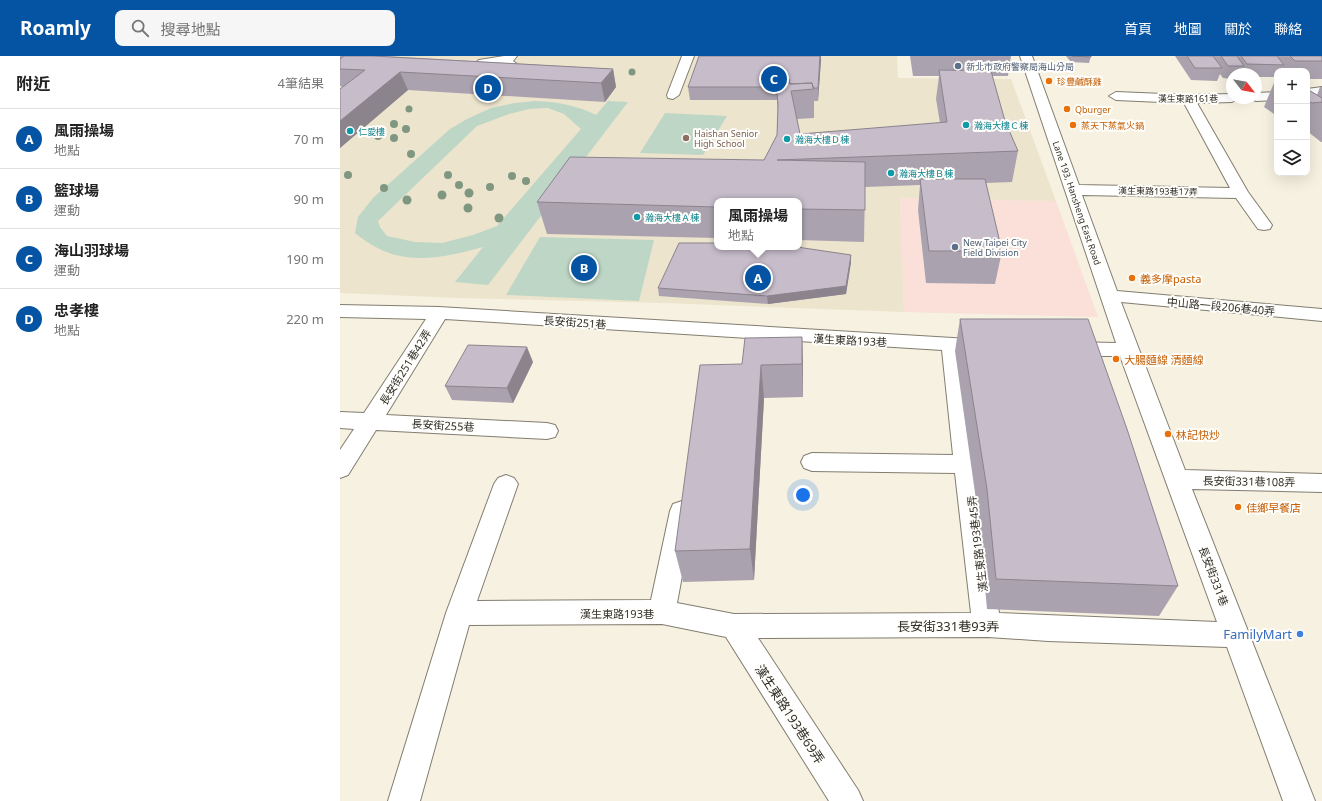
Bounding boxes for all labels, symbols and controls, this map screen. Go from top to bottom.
search box [115,10,395,46]
text: Roamly [20,15,91,41]
icon: search [129,17,151,39]
text: 搜尋地點 [161,19,221,39]
text: 首頁 [1124,19,1152,38]
text: 地圖 [1174,19,1202,38]
text: 關於 [1224,19,1252,38]
text: 聯絡 [1274,19,1302,38]
place label: 新北市政府警察局海山分局 [966,60,1074,73]
marker: 新北市政府警察局海山分局 [953,61,963,71]
pin: C [761,64,787,94]
north arrow [1226,68,1262,104]
map controls [1274,68,1310,176]
button: + [1274,68,1310,104]
text: 附近 [16,72,50,95]
pin: D [475,73,501,103]
text: 4筆結果 [278,74,324,92]
place label: 珍豐鹹酥雞 [1057,75,1102,88]
marker: 珍豐鹹酥雞 [1044,76,1054,86]
street label: 漢生東路161巷 [1158,92,1218,105]
place label: Qburger [1075,103,1111,116]
marker: Qburger [1062,104,1072,114]
button: − [1274,104,1310,140]
place label: 瀚海大樓Ｃ棟 [974,119,1029,132]
place label: 蒸天下蒸氣火鍋 [1081,119,1144,132]
text: 風雨操場 [54,120,114,140]
marker: 瀚海大樓Ｃ棟 [961,120,971,130]
marker: 蒸天下蒸氣火鍋 [1068,120,1078,130]
place label: 仁愛樓 [358,125,385,138]
marker: 仁愛樓 [345,126,355,136]
place label: Haishan Senior High School [694,127,758,150]
text: A [25,130,34,148]
text: 70 m [294,130,324,148]
marker: Haishan Senior High School [681,133,691,143]
place label: 瀚海大樓Ｄ棟 [795,133,850,146]
marker: 瀚海大樓Ｄ棟 [782,134,792,144]
street label: Lane 193, Hansheng East Road [1050,139,1104,267]
button: layers [1274,140,1310,176]
text: 地點 [54,141,80,159]
place label: 瀚海大樓Ｂ棟 [899,167,954,180]
marker: 瀚海大樓Ｂ棟 [886,168,896,178]
text: 籃球場 [54,180,99,200]
street label: 漢生東路193巷17弄 [1118,184,1198,198]
text: B [25,190,33,208]
text: 90 m [294,190,324,208]
popup [714,198,802,250]
text: 運動 [54,201,80,219]
text: 風雨操場 [728,205,788,225]
place label: 瀚海大樓Ａ棟 [645,211,700,224]
marker: 瀚海大樓Ａ棟 [632,212,642,222]
text: 地點 [728,226,754,244]
place label: New Taipei City Field Division [963,236,1027,259]
text: 海山羽球場 [54,240,129,260]
marker: New Taipei City Field Division [950,242,960,252]
text: C [25,250,33,268]
text: 190 m [286,250,324,268]
pin: B [571,253,597,283]
text: 運動 [54,261,80,279]
pin: A [745,263,771,293]
place label: 義多摩pasta [1140,271,1201,286]
marker: 義多摩pasta [1127,273,1137,283]
street label: 中山路一段206巷40弄 [1166,294,1276,318]
text: 忠孝樓 [54,300,99,320]
text: D [24,310,34,328]
text: 220 m [286,310,324,328]
street label: 長安街251巷 [543,312,607,332]
text: 地點 [54,321,80,339]
street label: 長安街251巷42弄 [376,326,434,408]
street label: 漢生東路193巷 [813,331,887,349]
place label: 大腸麵線 清麵線 [1124,352,1204,367]
marker: 大腸麵線 清麵線 [1111,354,1121,364]
street label: 長安街255巷 [411,416,475,434]
place label: 林記快炒 [1176,427,1220,442]
marker: 林記快炒 [1163,429,1173,439]
street label: 長安街331巷108弄 [1202,473,1296,489]
your location [793,485,813,505]
street label: 漢生東路193巷45弄 [964,495,990,593]
place label: 佳鄉早餐店 [1246,500,1301,515]
marker: 佳鄉早餐店 [1233,502,1243,512]
street label: 長安街331巷 [1196,544,1232,608]
street label: 漢生東路193巷 [580,606,654,621]
street label: 長安街331巷93弄 [897,617,999,635]
place label: FamilyMart [1223,625,1292,643]
marker: FamilyMart [1295,629,1305,639]
street label: 漢生東路193巷69弄 [751,661,829,767]

